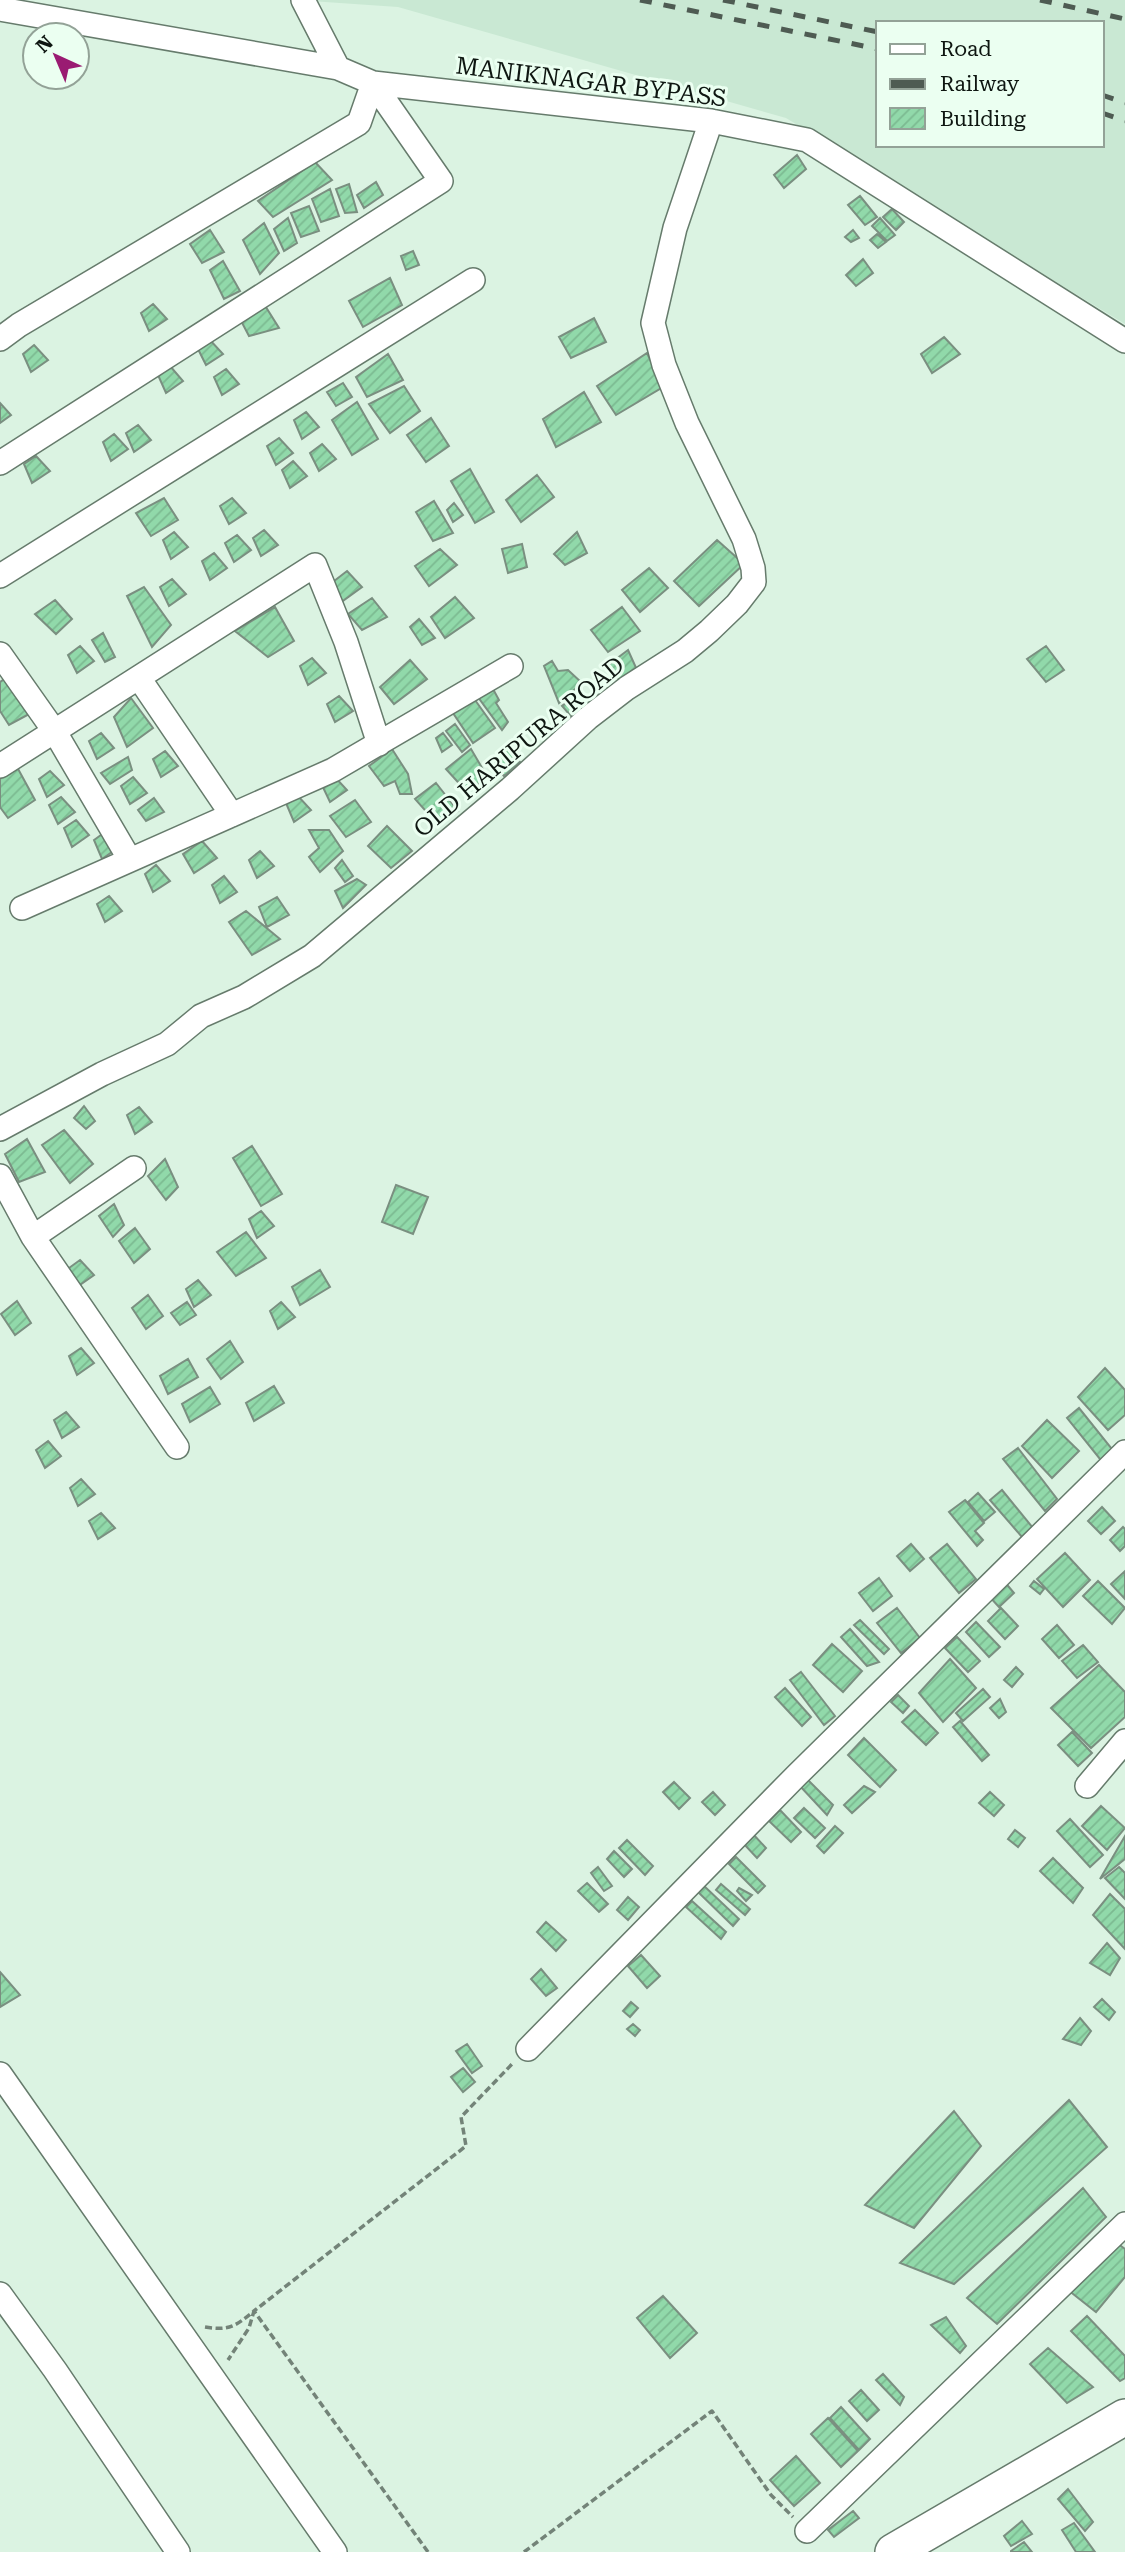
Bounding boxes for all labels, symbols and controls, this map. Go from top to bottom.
north arrow [21,21,91,91]
legend [876,21,1104,147]
text: N [31,31,58,57]
text: Road [940,37,992,61]
street label: MANIKNAGAR BYPASS [454,52,728,112]
text: Railway [940,72,1020,96]
text: Building [940,107,1026,131]
street label: OLD HARIPURA ROAD [408,651,630,843]

